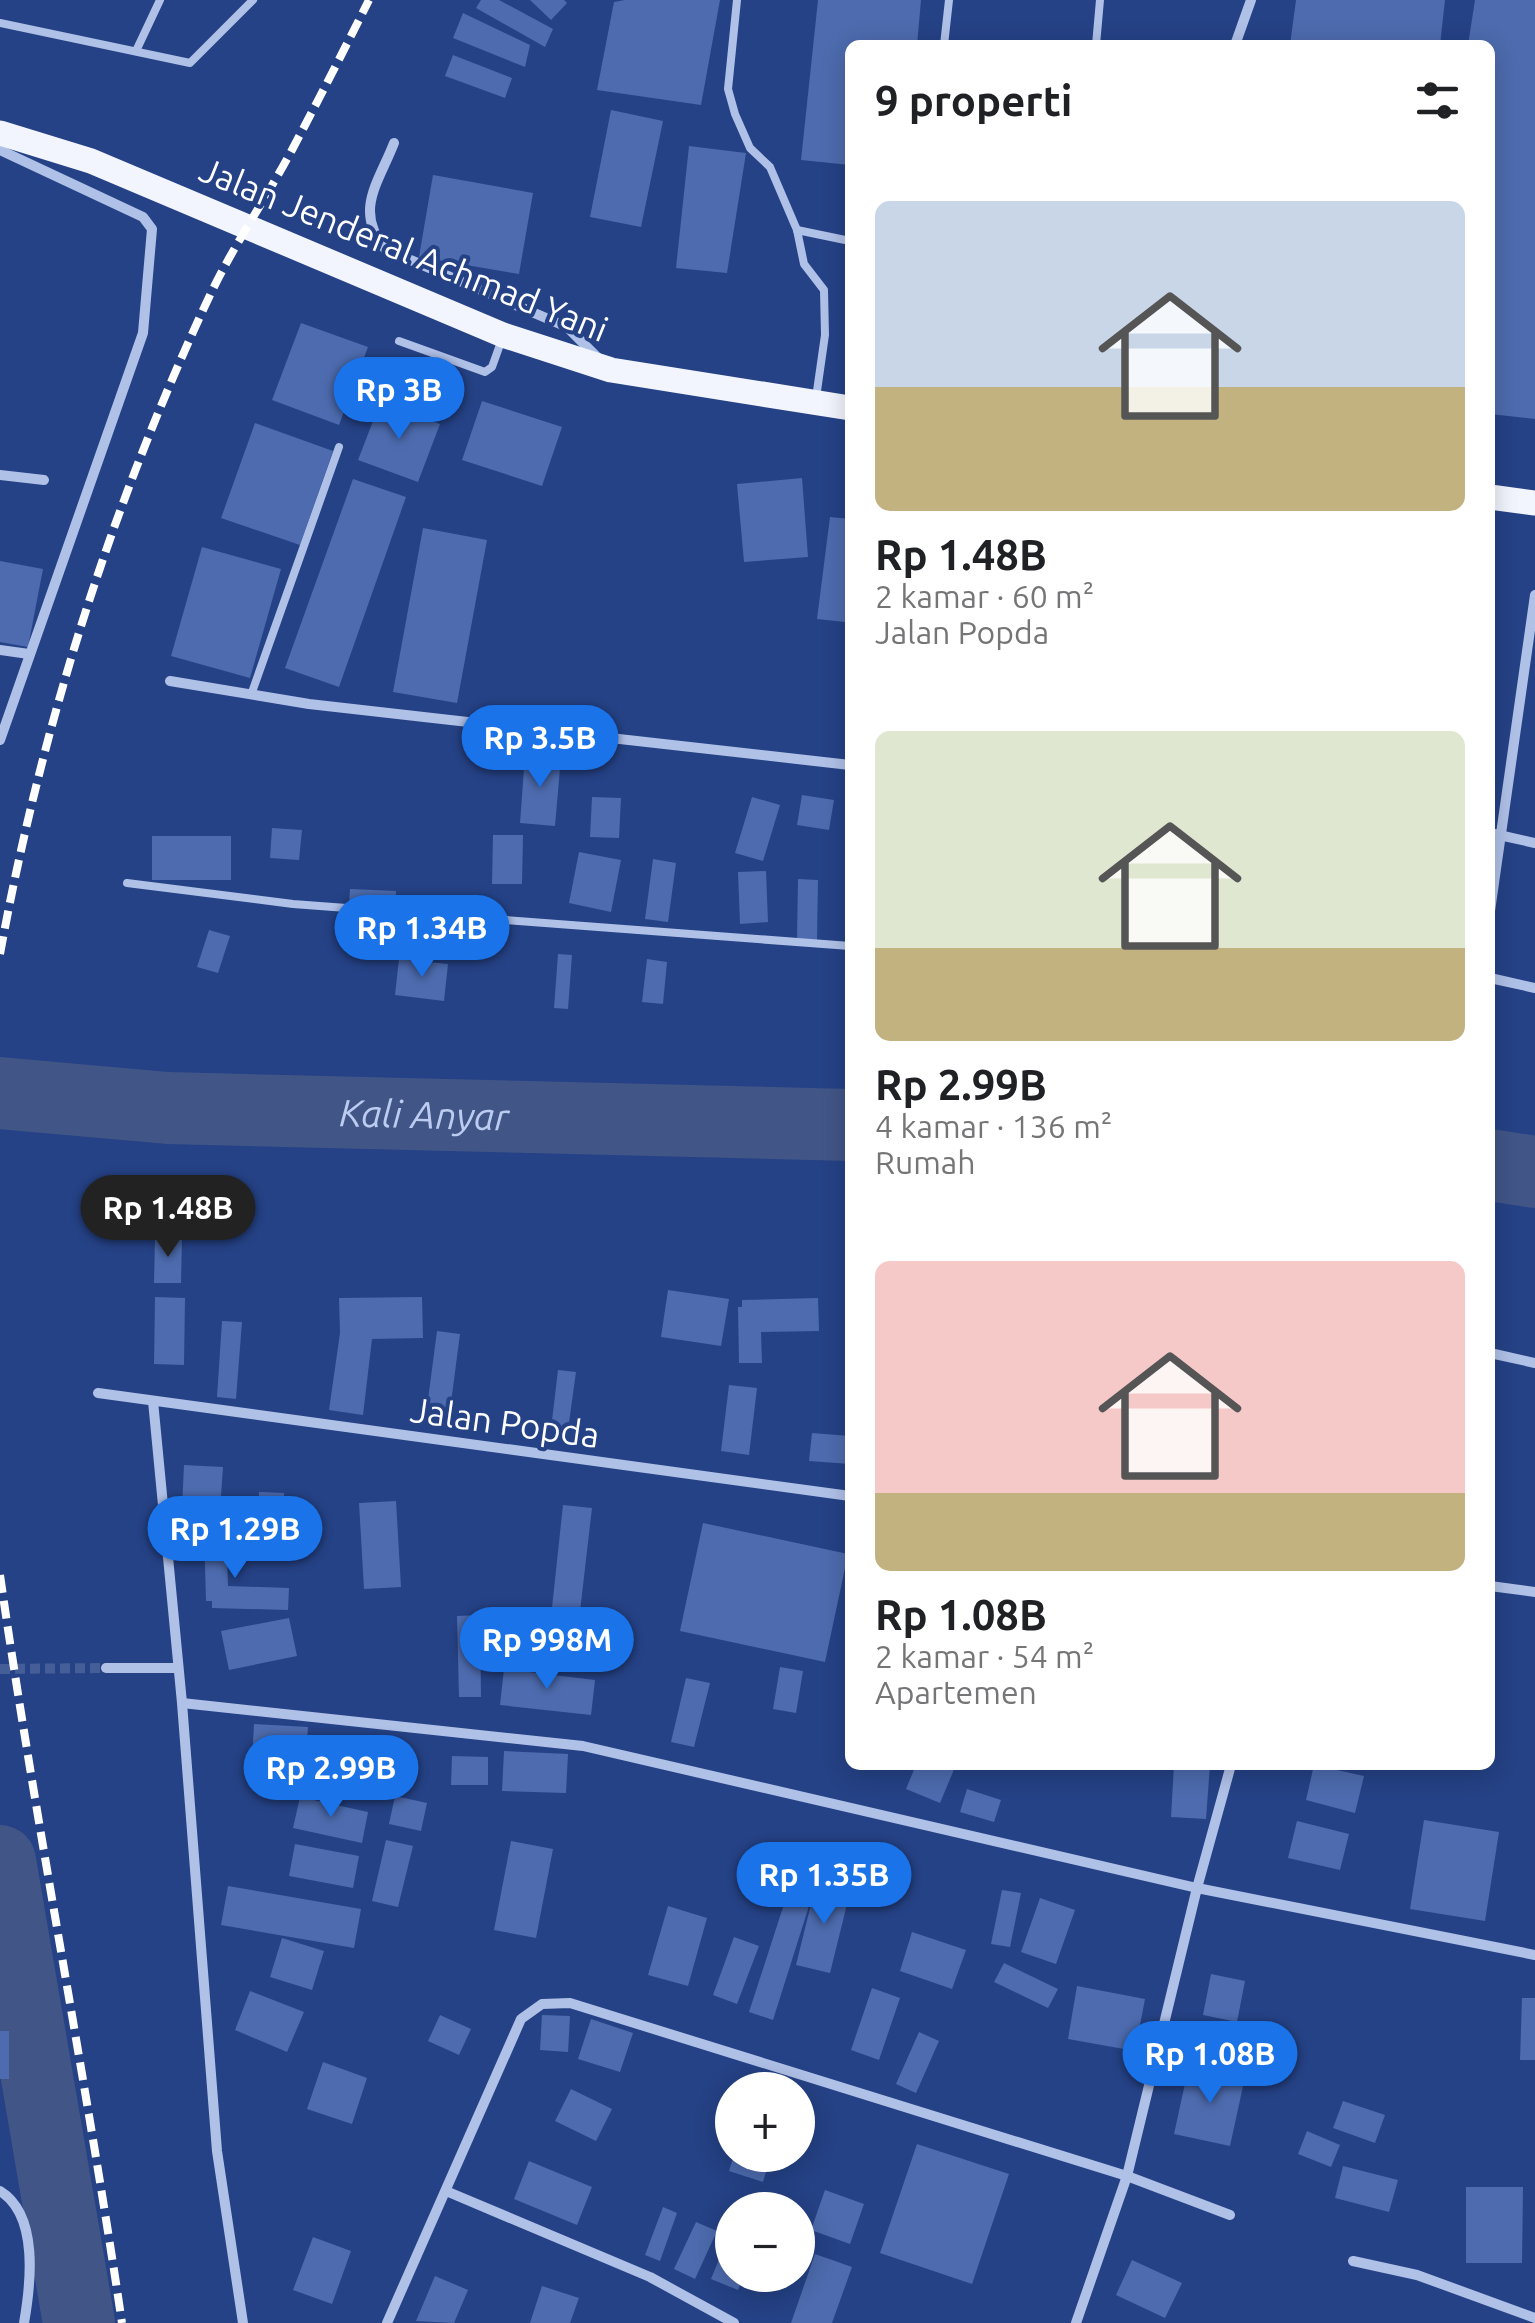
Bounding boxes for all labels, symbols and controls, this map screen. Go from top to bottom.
icon: filters [1410,73,1465,128]
text: 9 properti [875,77,1072,124]
street label: Jalan Jenderal Achmad Yani [194,149,614,349]
icon: home [1080,266,1260,446]
pin: Rp 3B [329,357,469,442]
text: Rp 3B [355,371,443,407]
text: Rp 1.48B [875,531,1047,578]
text: 2 kamar · 60 m² [875,578,1094,614]
text: Jalan Popda [875,614,1049,650]
pin: Rp 3.5B [448,705,632,790]
text: Rp 3.5B [484,719,596,755]
icon: home [1080,796,1260,976]
pin: Rp 1.34B [319,895,525,980]
text: Rp 1.34B [357,909,487,945]
text: Rp 2.99B [875,1061,1047,1108]
water label: Kali Anyar [339,1091,511,1138]
text: 4 kamar · 136 m² [875,1108,1112,1144]
text: Rumah [875,1144,976,1180]
pin: Rp 1.48B [65,1175,271,1260]
text: Rp 1.48B [103,1189,233,1225]
icon: home [1080,1326,1260,1506]
street label: Jalan Popda [408,1389,602,1455]
pin: Rp 1.29B [132,1496,338,1581]
text: Rp 1.29B [170,1510,300,1546]
text: Rp 1.08B [875,1591,1047,1638]
pin: Rp 998M [455,1607,639,1692]
text: Rp 998M [482,1621,612,1657]
text: 2 kamar · 54 m² [875,1638,1094,1674]
text: Apartemen [875,1674,1037,1710]
pin: Rp 2.99B [228,1735,434,1820]
text: Rp 2.99B [266,1749,396,1785]
pin: Rp 1.35B [721,1842,927,1927]
text: Rp 1.35B [759,1856,889,1892]
pin: Rp 1.08B [1107,2021,1313,2106]
text: Rp 1.08B [1145,2035,1275,2071]
map controls [715,2072,815,2292]
button: + [715,2072,815,2172]
button: − [715,2192,815,2292]

